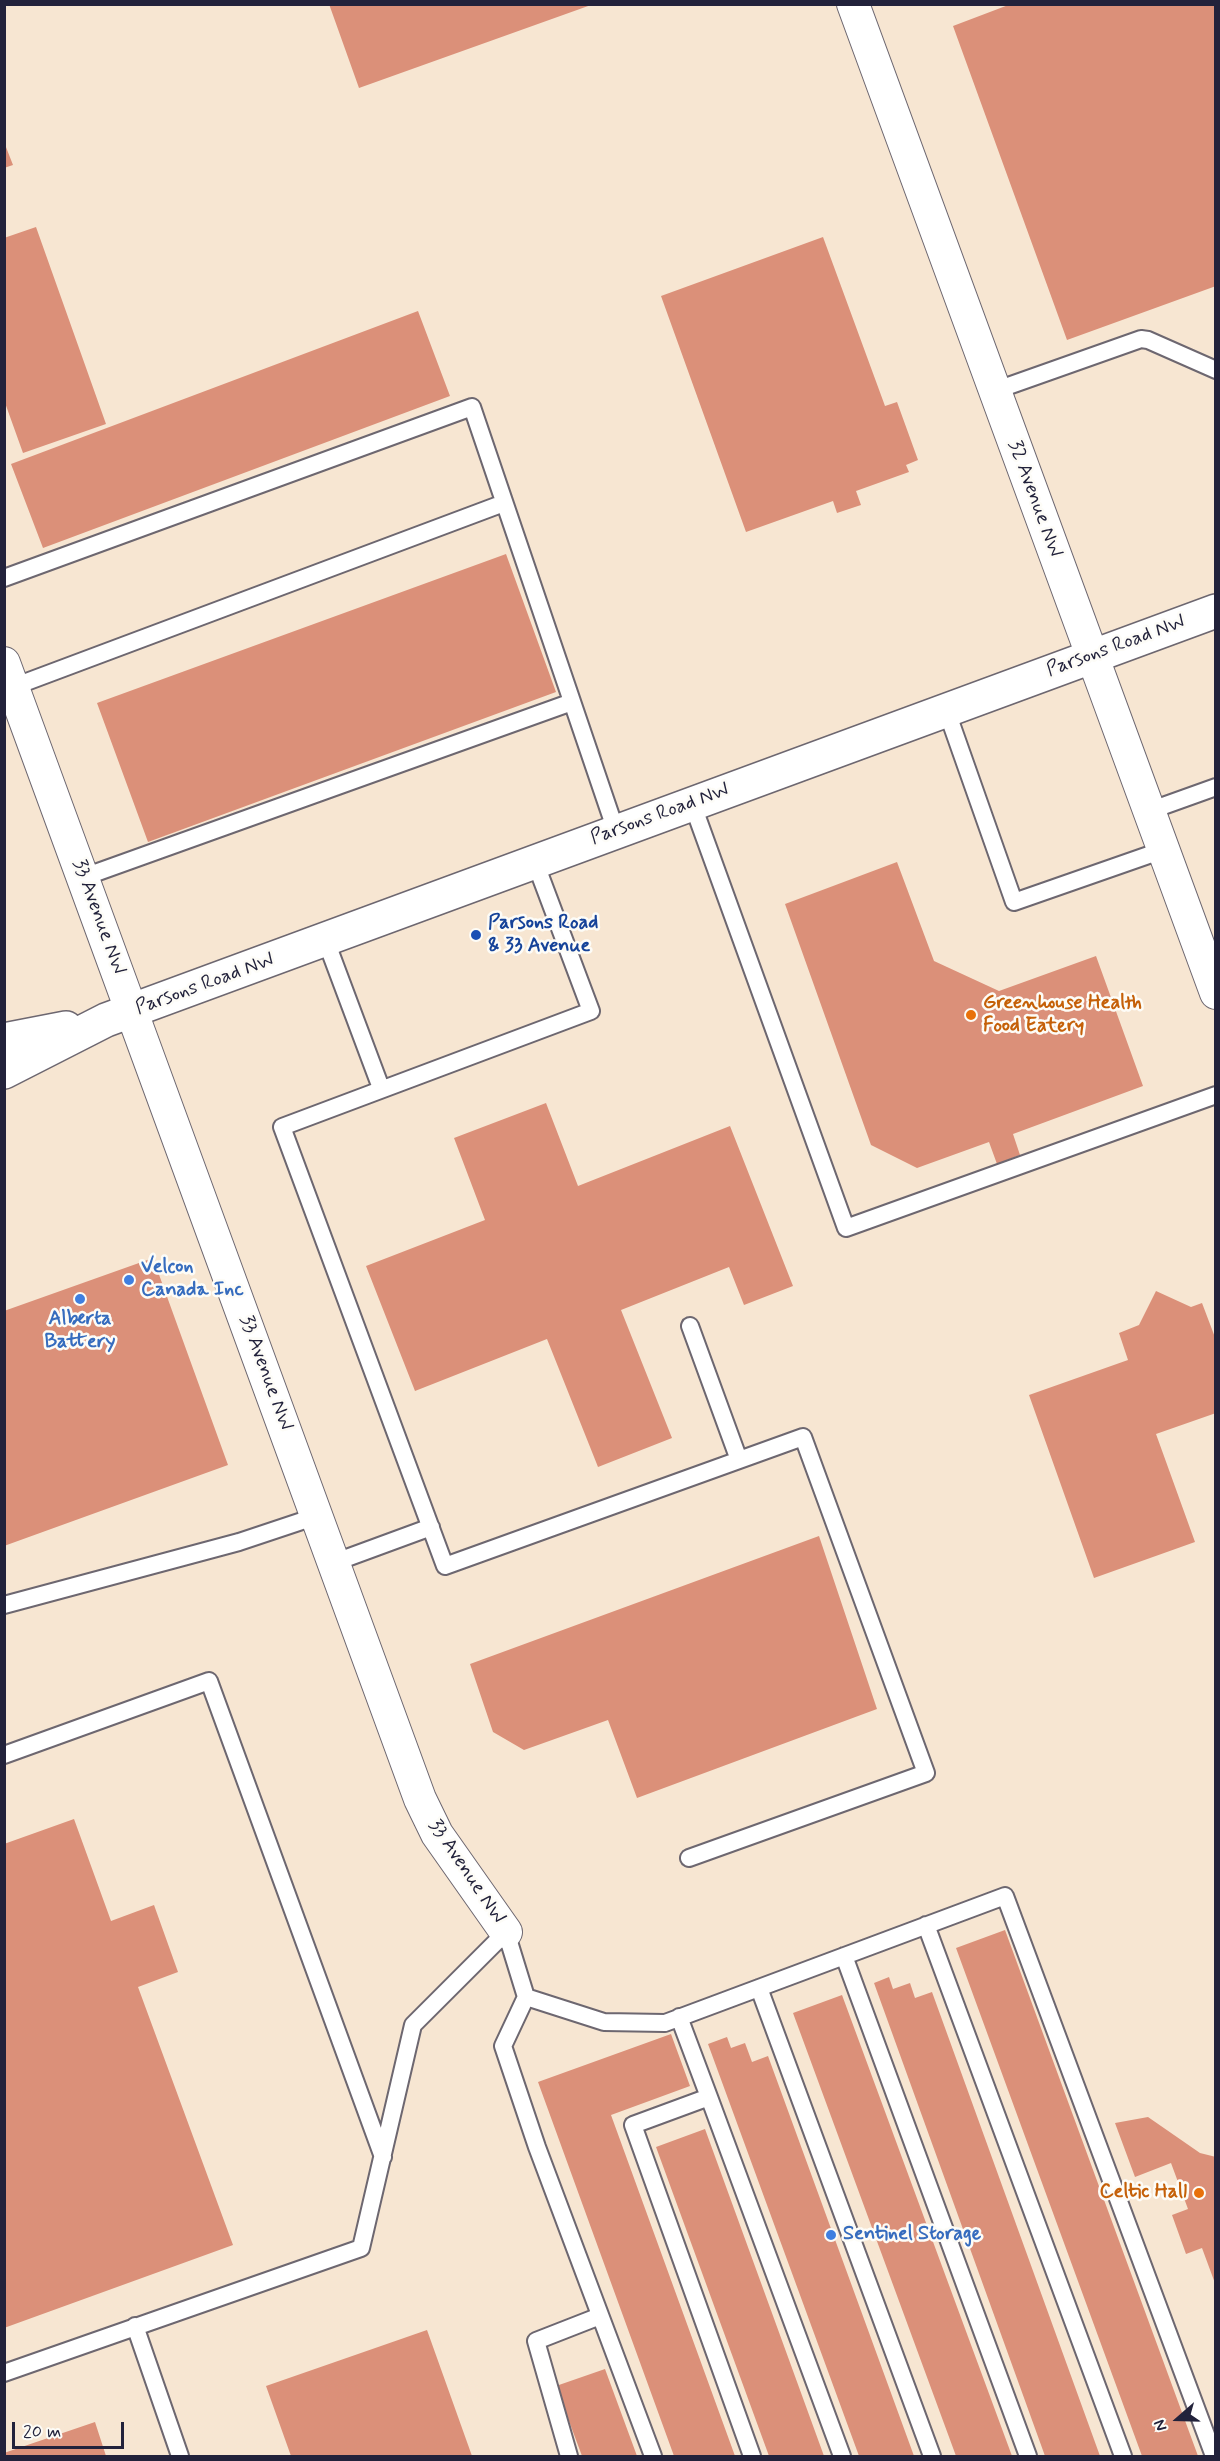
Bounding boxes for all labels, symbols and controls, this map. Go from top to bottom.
street label: 32 Avenue NW [1002,437,1066,561]
street label: Parsons Road NW [1043,611,1189,683]
street label: Parsons Road NW [587,779,733,851]
street label: 33 Avenue NW [66,856,130,978]
place label: Parsons Road & 33 Avenue [488,912,598,959]
marker: Parsons Road & 33 Avenue [469,928,483,942]
street label: Parsons Road NW [132,949,278,1021]
place label: Greenhouse Health Food Eatery [983,992,1142,1039]
marker: Greenhouse Health Food Eatery [964,1008,978,1022]
place label: Velcon Canada Inc [141,1256,244,1303]
marker: Velcon Canada Inc [122,1273,136,1287]
marker: Alberta Battery [73,1292,87,1306]
place label: Alberta Battery [44,1308,116,1355]
street label: 33 Avenue NW [233,1312,297,1434]
street label: 33 Avenue NW [422,1815,510,1929]
place label: Celtic Hall [1099,2181,1187,2205]
marker: Celtic Hall [1192,2186,1206,2200]
place label: Sentinel Storage [843,2223,981,2247]
marker: Sentinel Storage [824,2228,838,2242]
north arrow [1148,2389,1208,2449]
scale bar [15,2410,128,2448]
text: N [1149,2417,1172,2434]
text: 20 m [23,2420,61,2444]

